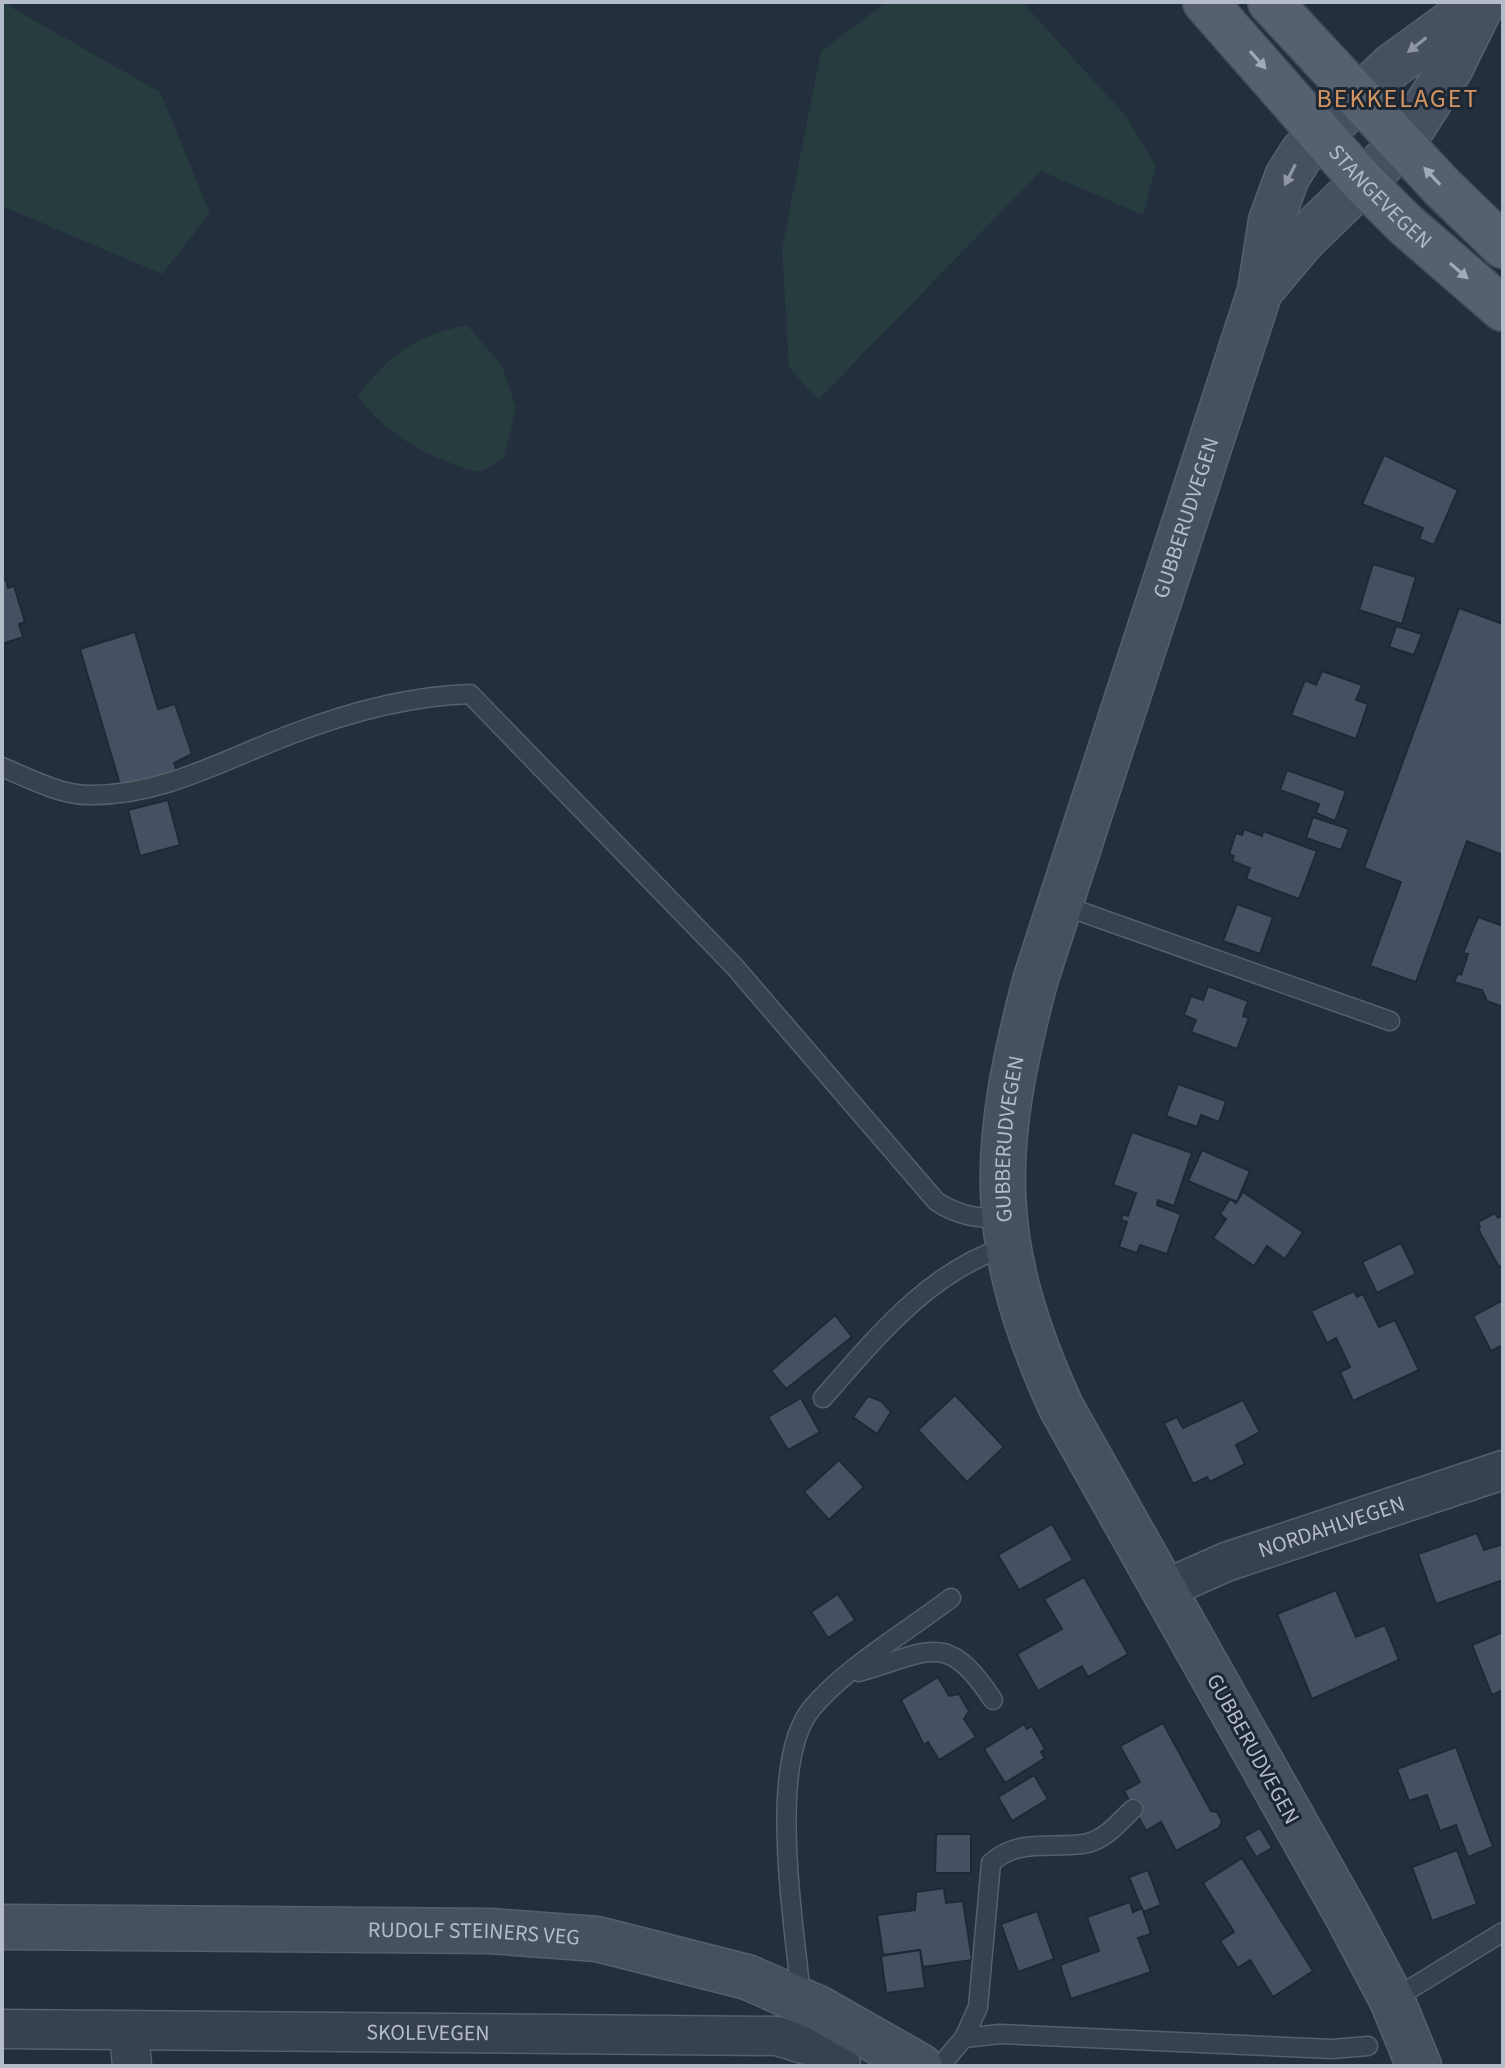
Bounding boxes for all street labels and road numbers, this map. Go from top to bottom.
street label: STANGEVEGEN [1321,137,1439,256]
street label: GUBBERUDVEGEN [1145,433,1227,602]
street label: GUBBERUDVEGEN [987,1053,1033,1224]
street label: NORDAHLVEGEN [1254,1488,1409,1566]
street label: GUBBERUDVEGEN [1198,1668,1308,1830]
street label: RUDOLF STEINERS VEG [368,1914,581,1954]
street label: SKOLEVEGEN [366,2016,490,2049]

